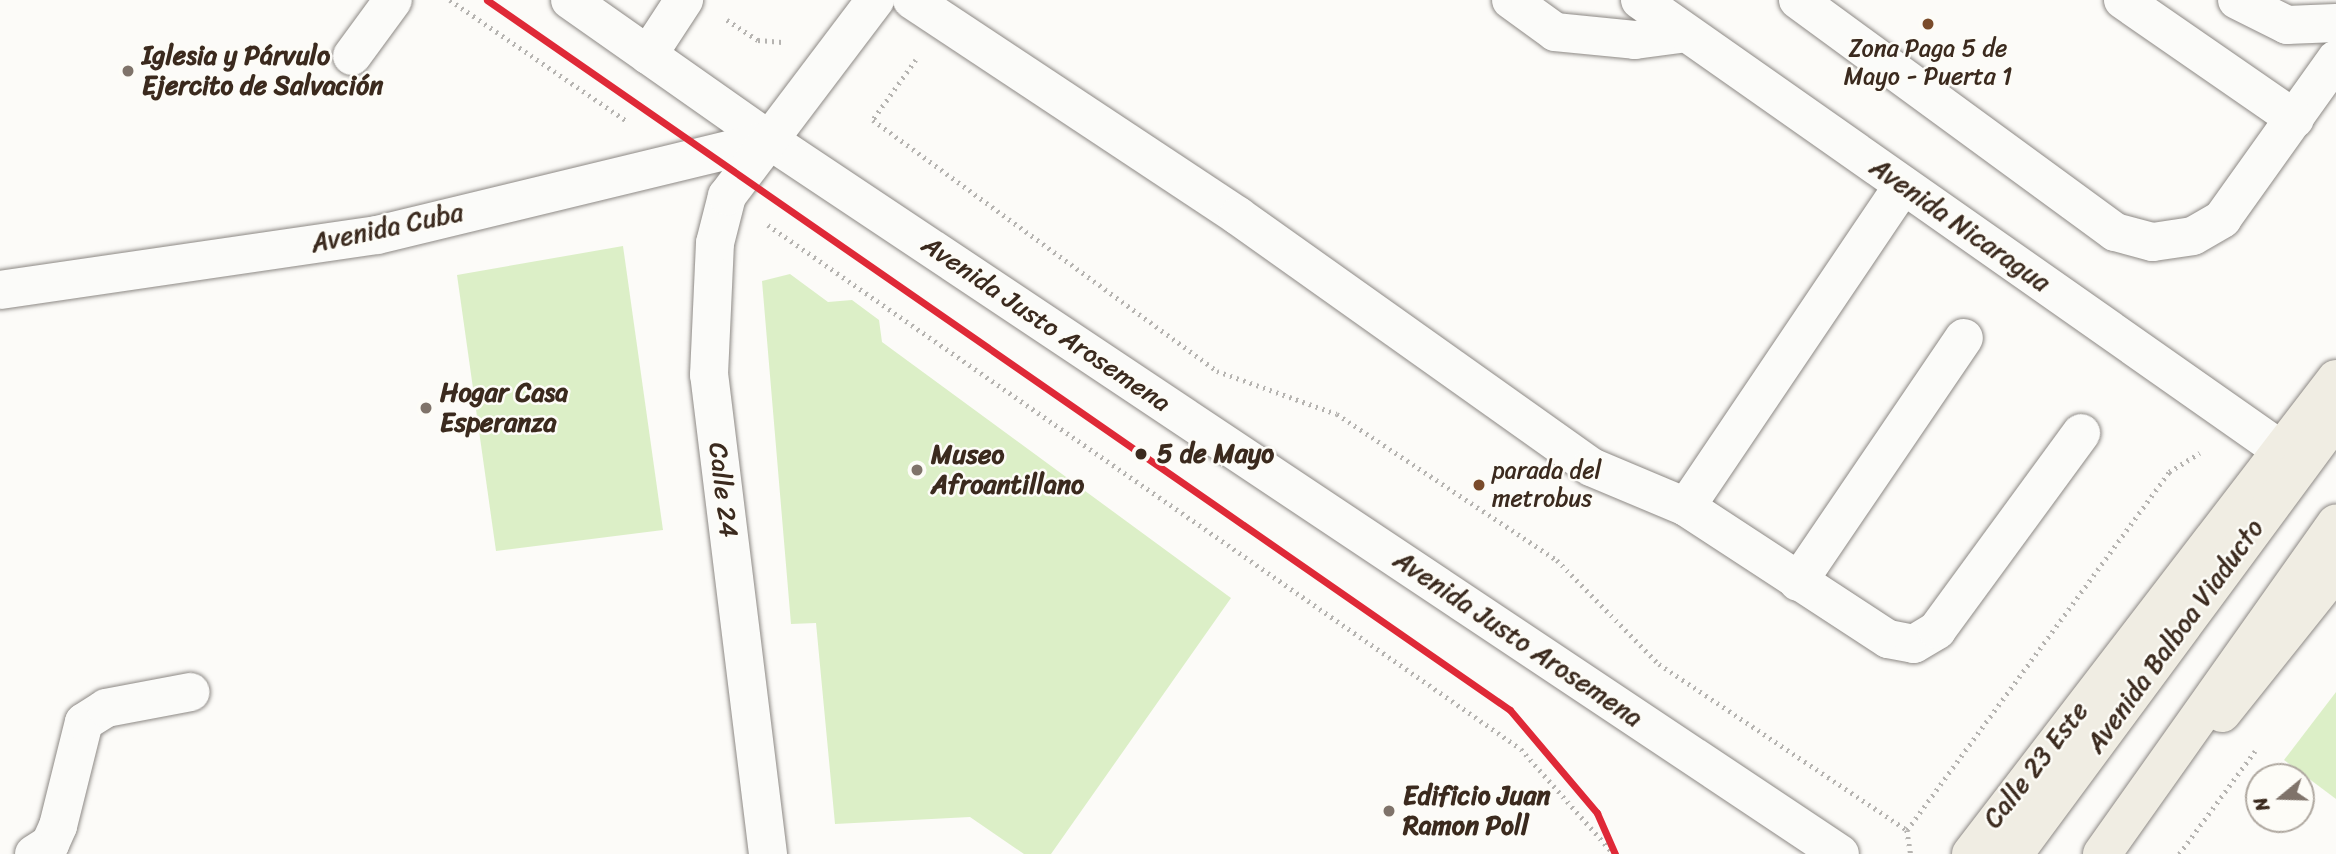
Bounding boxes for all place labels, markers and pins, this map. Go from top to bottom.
marker: Zona Paga 5 de Mayo - Puerta 1 [1921,17,1935,31]
place label: Zona Paga 5 de Mayo - Puerta 1 [1844,35,2012,91]
place label: Iglesia y Párvulo Ejercito de Salvación [142,40,383,102]
marker: Iglesia y Párvulo Ejercito de Salvación [120,63,136,79]
place label: Hogar Casa Esperanza [440,377,570,438]
marker: Hogar Casa Esperanza [418,400,434,416]
place label: 5 de Mayo [1157,438,1274,470]
place label: Museo Afroantillano [931,439,1084,500]
marker: 5 de Mayo [1131,444,1151,464]
place label: parada del metrobus [1492,457,1601,513]
marker: Museo Afroantillano [909,462,925,478]
marker: parada del metrobus [1472,478,1486,492]
place label: Edificio Juan Ramon Poll [1403,780,1551,842]
marker: Edificio Juan Ramon Poll [1381,803,1397,819]

